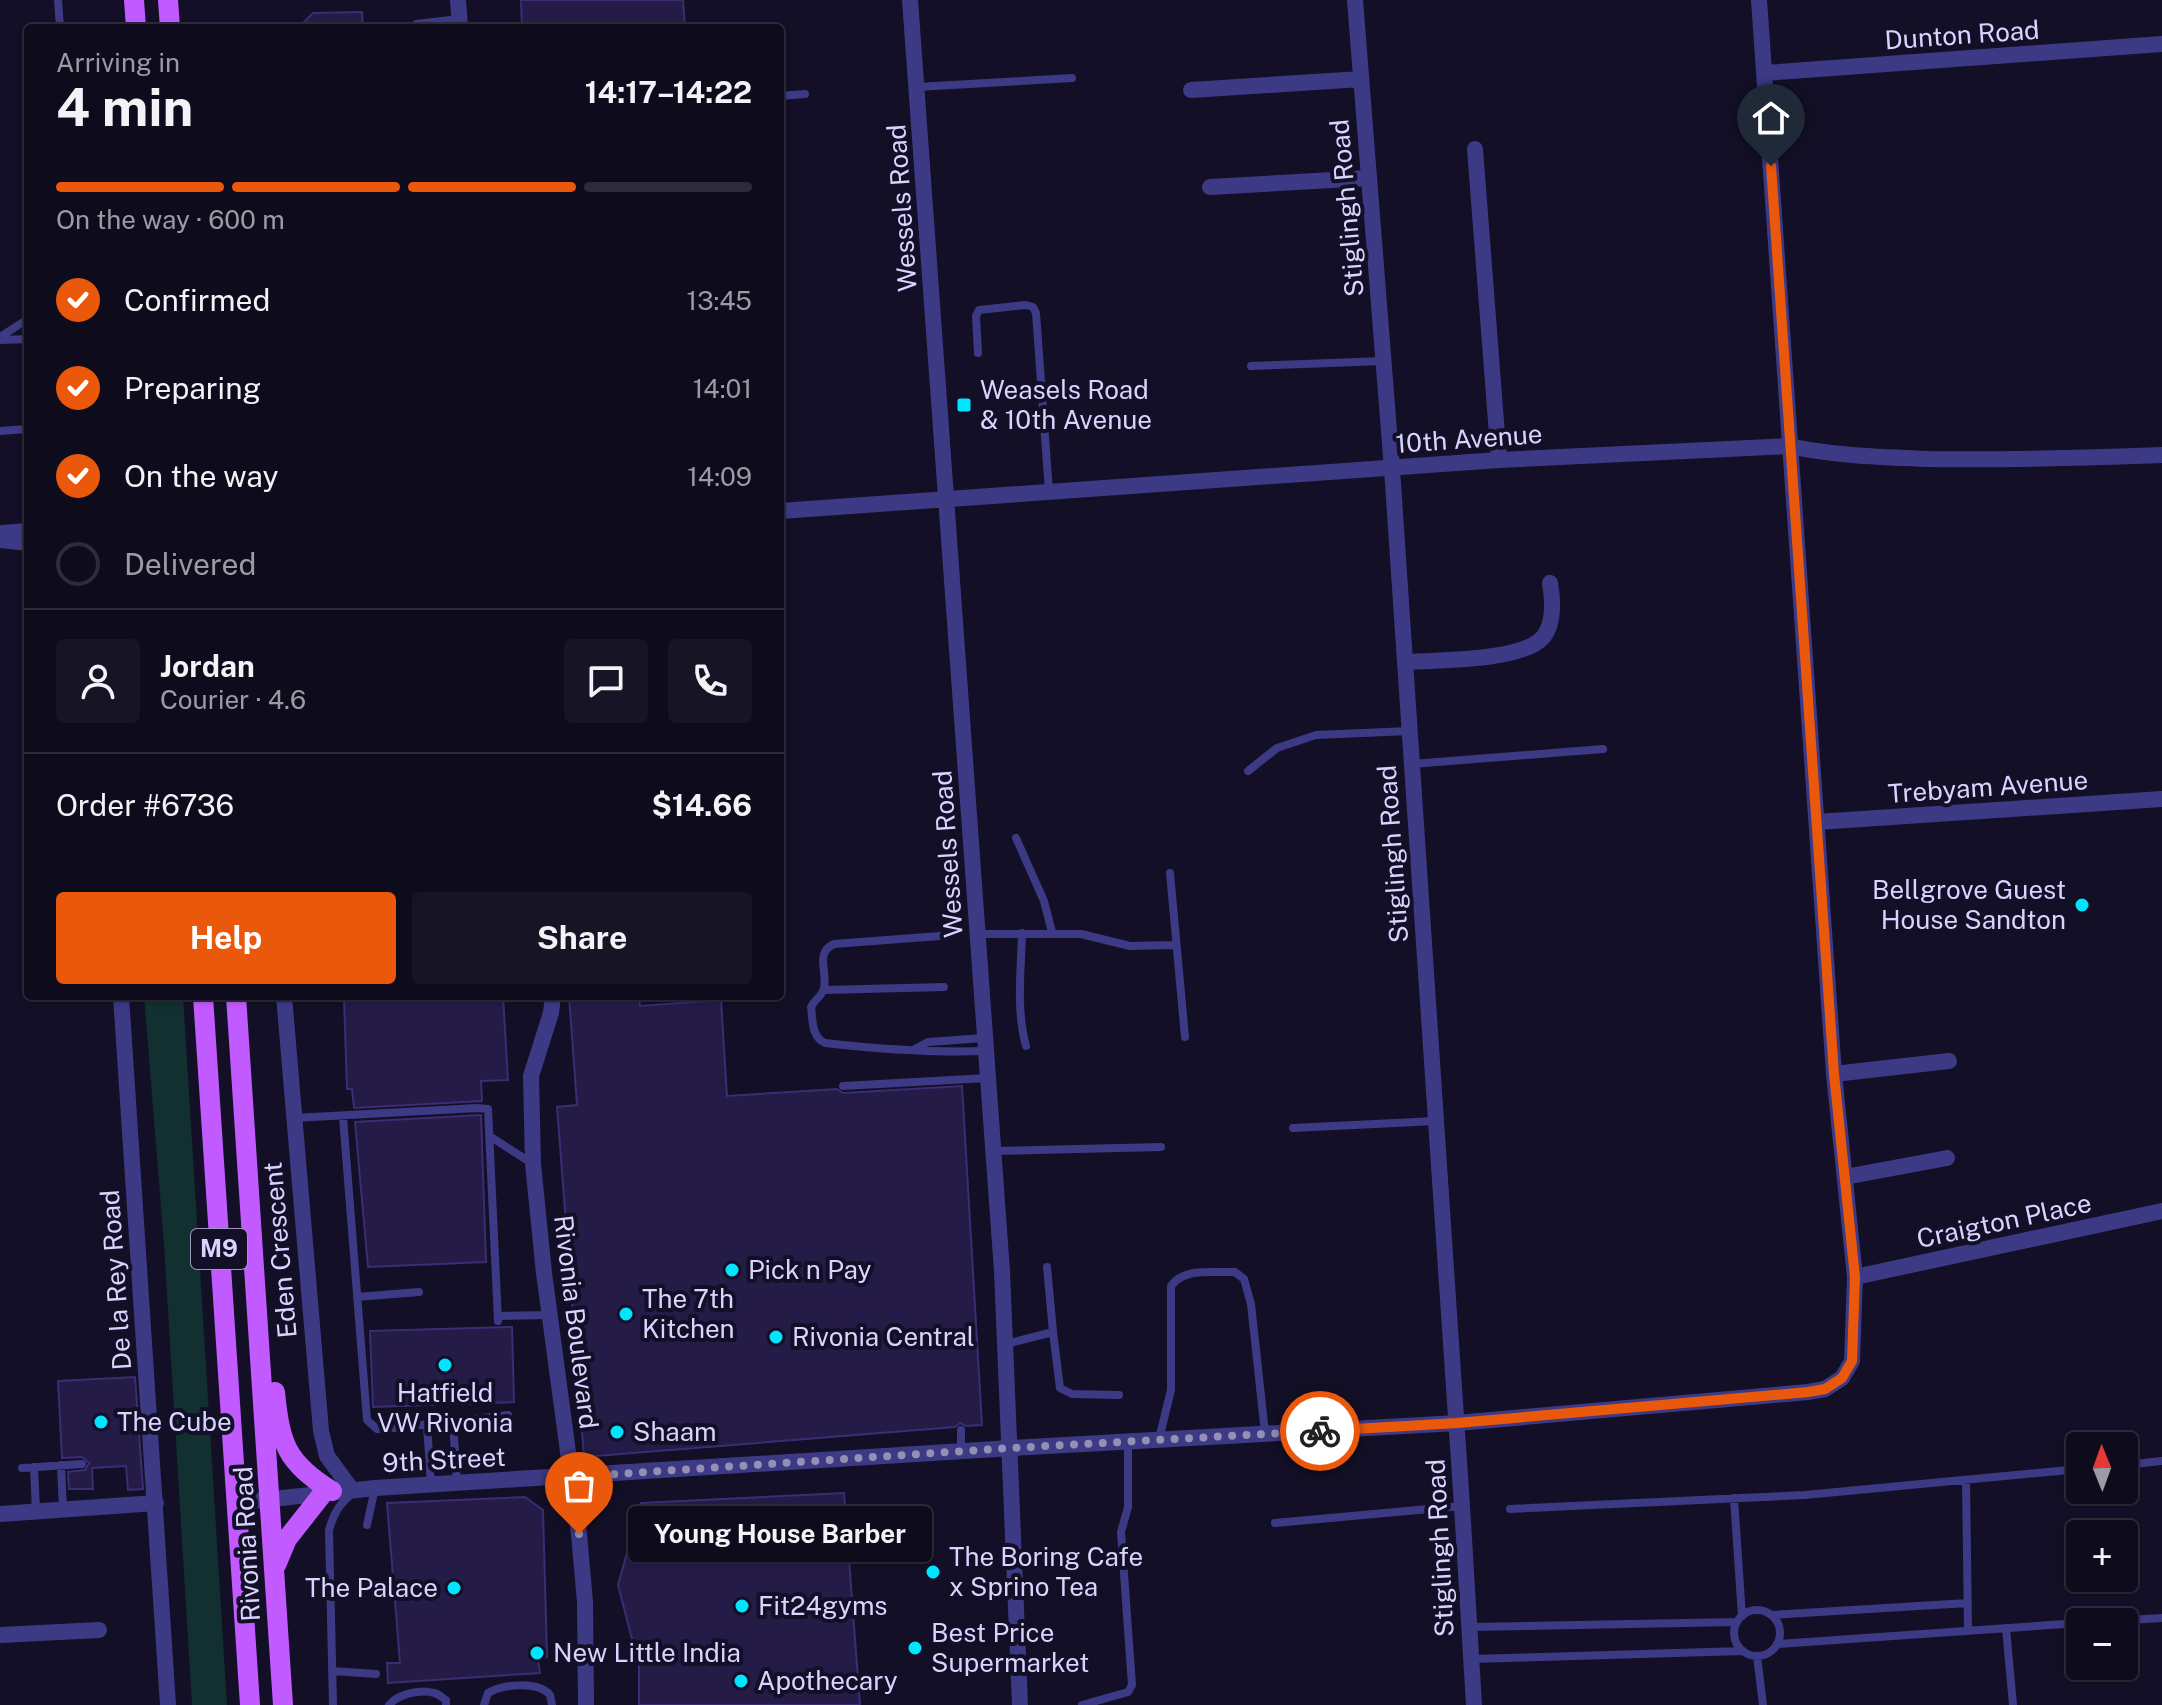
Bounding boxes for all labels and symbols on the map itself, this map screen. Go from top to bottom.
street label: Dunton Road [1884,14,2040,55]
pin [1737,84,1805,166]
street label: Stiglingh Road [1323,118,1370,298]
street label: Wessels Road [880,123,923,293]
place label: Weasels Road & 10th Avenue [980,374,1152,435]
marker: Weasels Road & 10th Avenue [955,396,973,414]
street label: 10th Avenue [1394,418,1543,459]
street label: Stiglingh Road [1371,764,1414,944]
street label: Trebyam Avenue [1887,764,2089,809]
street label: Wessels Road [926,769,969,939]
place label: Bellgrove Guest House Sandton [1872,874,2066,935]
marker: Bellgrove Guest House Sandton [2073,896,2091,914]
street label: Eden Crescent [256,1161,303,1339]
street label: Craigton Place [1914,1187,2094,1254]
street label: De la Rey Road [94,1189,137,1371]
street label: Rivonia Boulevard [548,1213,605,1431]
road number: M9 [191,1229,247,1269]
place label: Pick n Pay [748,1254,871,1285]
marker: Pick n Pay [723,1261,741,1279]
place label: The 7th Kitchen [642,1283,735,1344]
marker: The 7th Kitchen [617,1305,635,1323]
place label: Rivonia Central [792,1321,975,1352]
marker: Rivonia Central [767,1328,785,1346]
marker: Hatfield VW Rivonia [436,1356,454,1374]
place label: Hatfield VW Rivonia [377,1377,513,1438]
courier [1280,1391,1360,1471]
place label: The Cube [117,1406,232,1437]
marker: The Cube [92,1413,110,1431]
place label: Shaam [633,1416,717,1447]
marker: Shaam [608,1423,626,1441]
north arrow [2066,1432,2138,1504]
street label: 9th Street [381,1441,507,1478]
pin [545,1452,613,1534]
street label: Stiglingh Road [1419,1458,1460,1638]
street label: Rivonia Road [227,1466,266,1622]
callout: Young House Barber [627,1506,931,1562]
place label: The Boring Cafe x Sprino Tea [949,1541,1143,1602]
marker: The Boring Cafe x Sprino Tea [924,1563,942,1581]
place label: The Palace [305,1572,438,1603]
marker: The Palace [445,1579,463,1597]
place label: Fit24gyms [758,1590,887,1621]
marker: Fit24gyms [733,1597,751,1615]
place label: Best Price Supermarket [931,1617,1089,1678]
place label: New Little India [553,1637,741,1668]
marker: Best Price Supermarket [906,1639,924,1657]
marker: New Little India [528,1644,546,1662]
place label: Apothecary [757,1665,898,1696]
marker: Apothecary [732,1672,750,1690]

